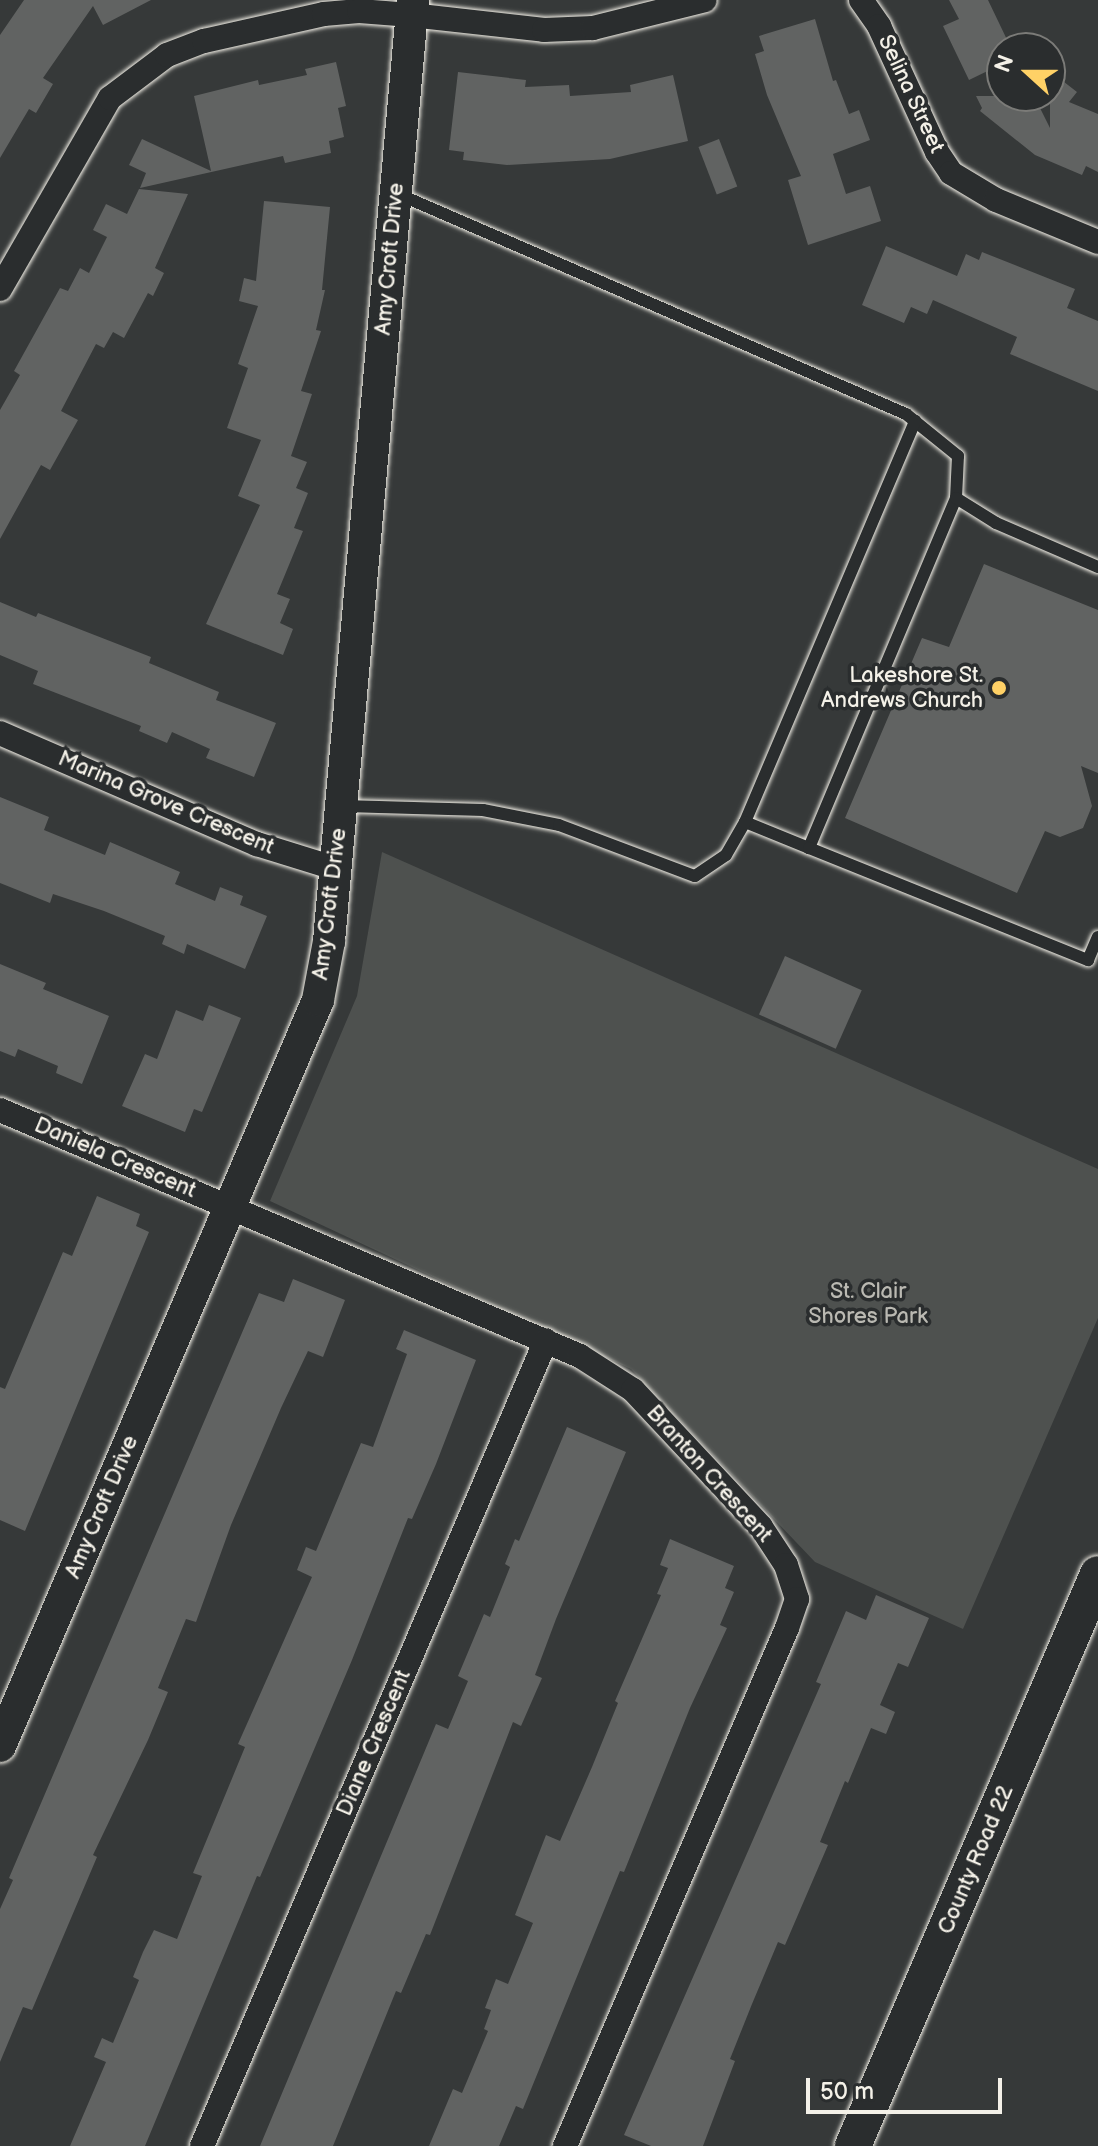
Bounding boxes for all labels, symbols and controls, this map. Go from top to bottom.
street label: Selina Street [872,31,950,157]
north arrow [986,32,1066,112]
text: N [989,51,1021,76]
street label: Amy Croft Drive [370,181,410,337]
place label: Lakeshore St. Andrews Church [821,662,983,714]
marker: Lakeshore St. Andrews Church [990,679,1008,697]
street label: Marina Grove Crescent [54,746,278,860]
street label: Amy Croft Drive [307,826,353,982]
street label: Daniela Crescent [30,1112,200,1204]
park label: St. Clair Shores Park [808,1278,928,1330]
street label: Branton Crescent [641,1400,777,1548]
street label: Amy Croft Drive [60,1431,144,1583]
street label: Diane Crescent [331,1666,417,1820]
street label: County Road 22 [933,1781,1019,1939]
scale bar [810,2062,1006,2112]
text: 50 m [820,2077,874,2106]

